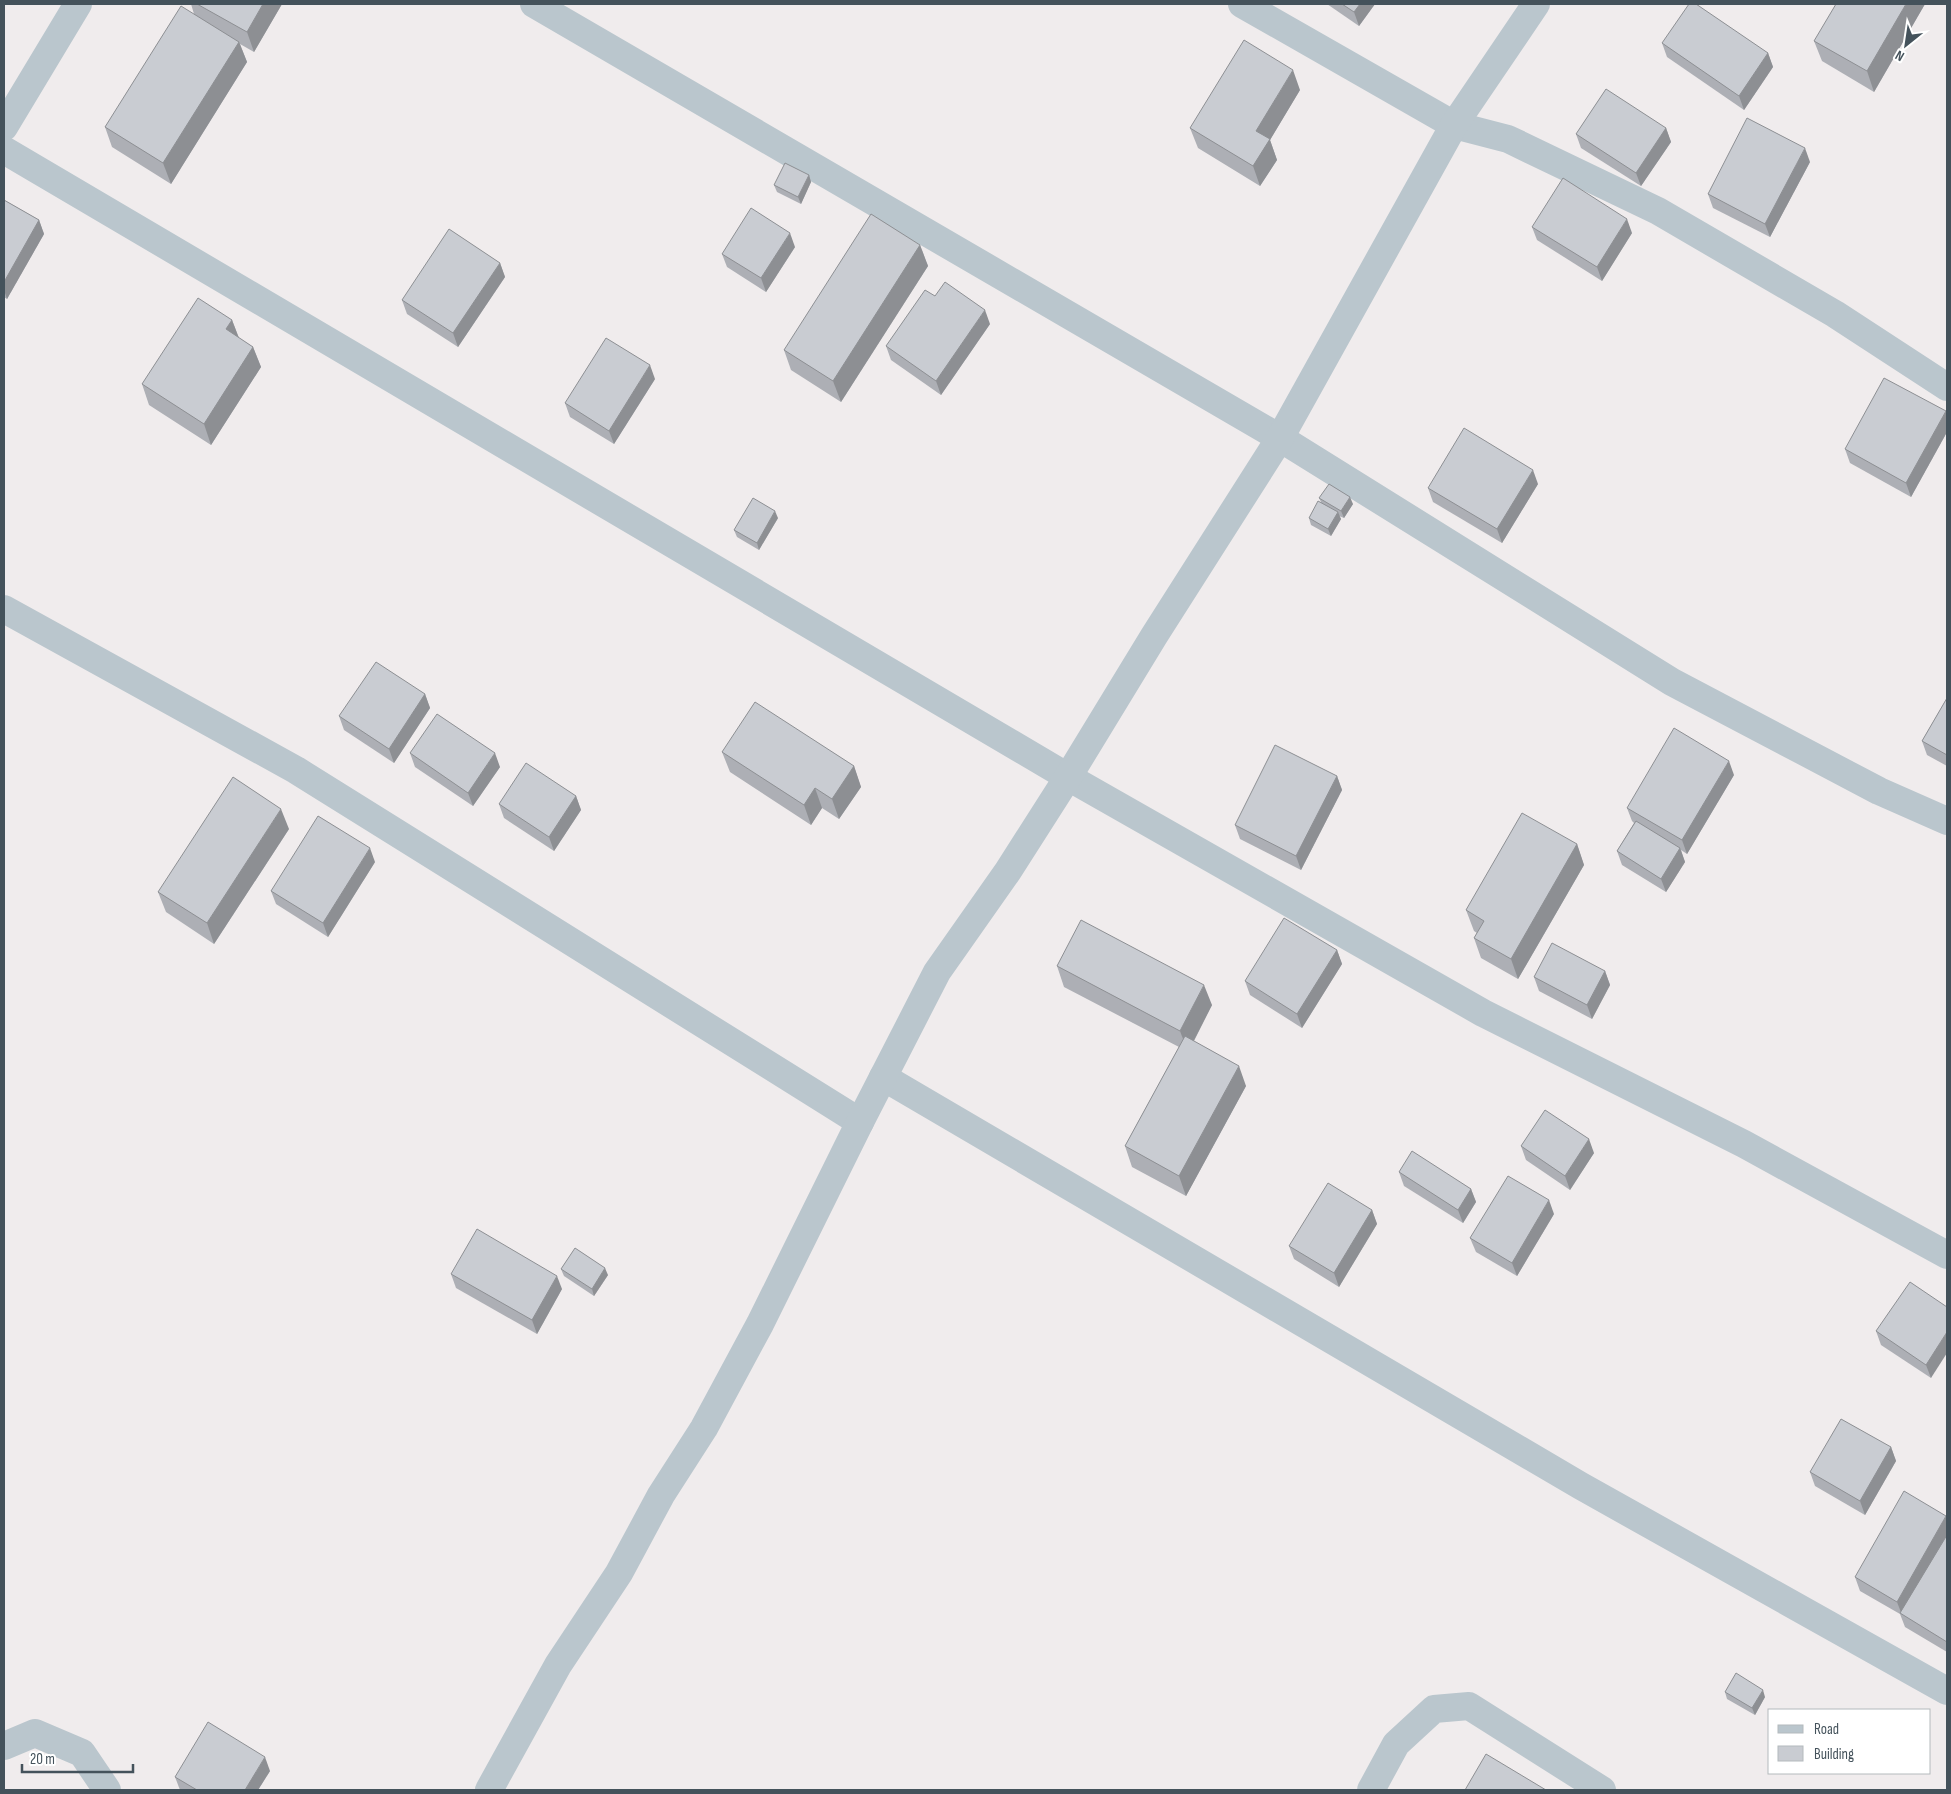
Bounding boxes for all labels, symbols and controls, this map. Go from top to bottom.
north arrow [1881,20,1931,70]
text: N [1892,47,1907,65]
legend [1768,1709,1931,1774]
text: Road [1814,1720,1839,1739]
scale bar [22,1742,134,1774]
text: Building [1814,1745,1854,1764]
text: 20 m [30,1750,55,1769]

